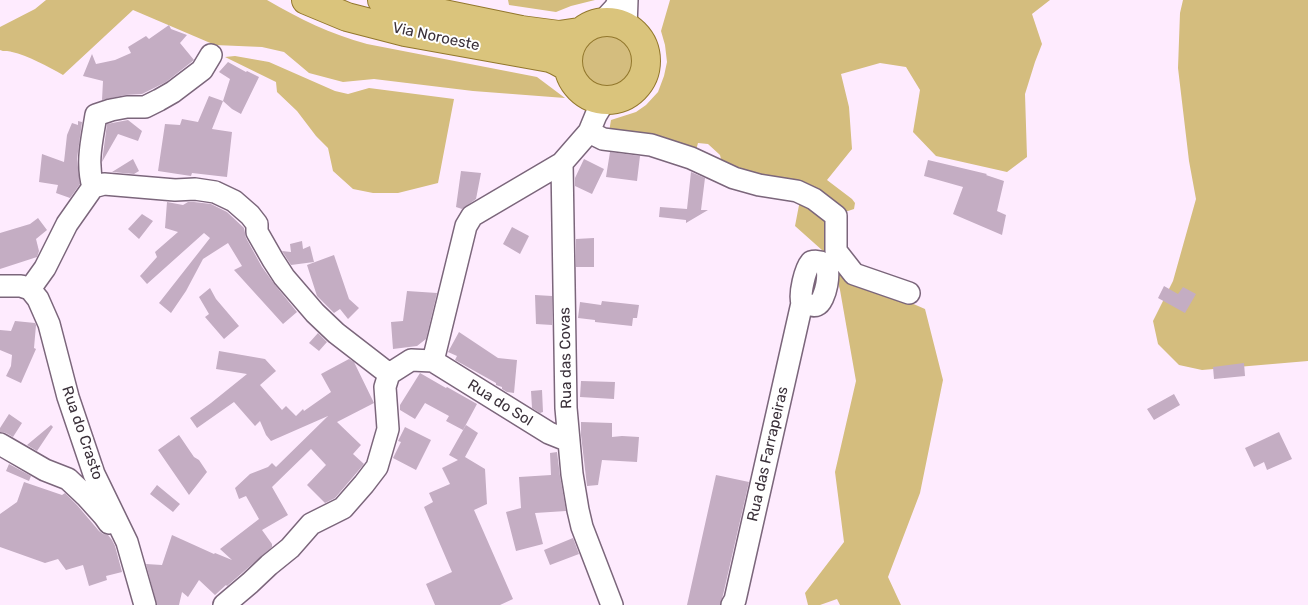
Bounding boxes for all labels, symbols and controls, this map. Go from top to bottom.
street label: Via Noroeste [391,19,481,55]
street label: Rua das Covas [556,307,576,409]
street label: Rua do Sol [464,376,536,430]
street label: Rua do Crasto [58,384,106,482]
street label: Rua das Farrapeiras [744,385,792,523]

